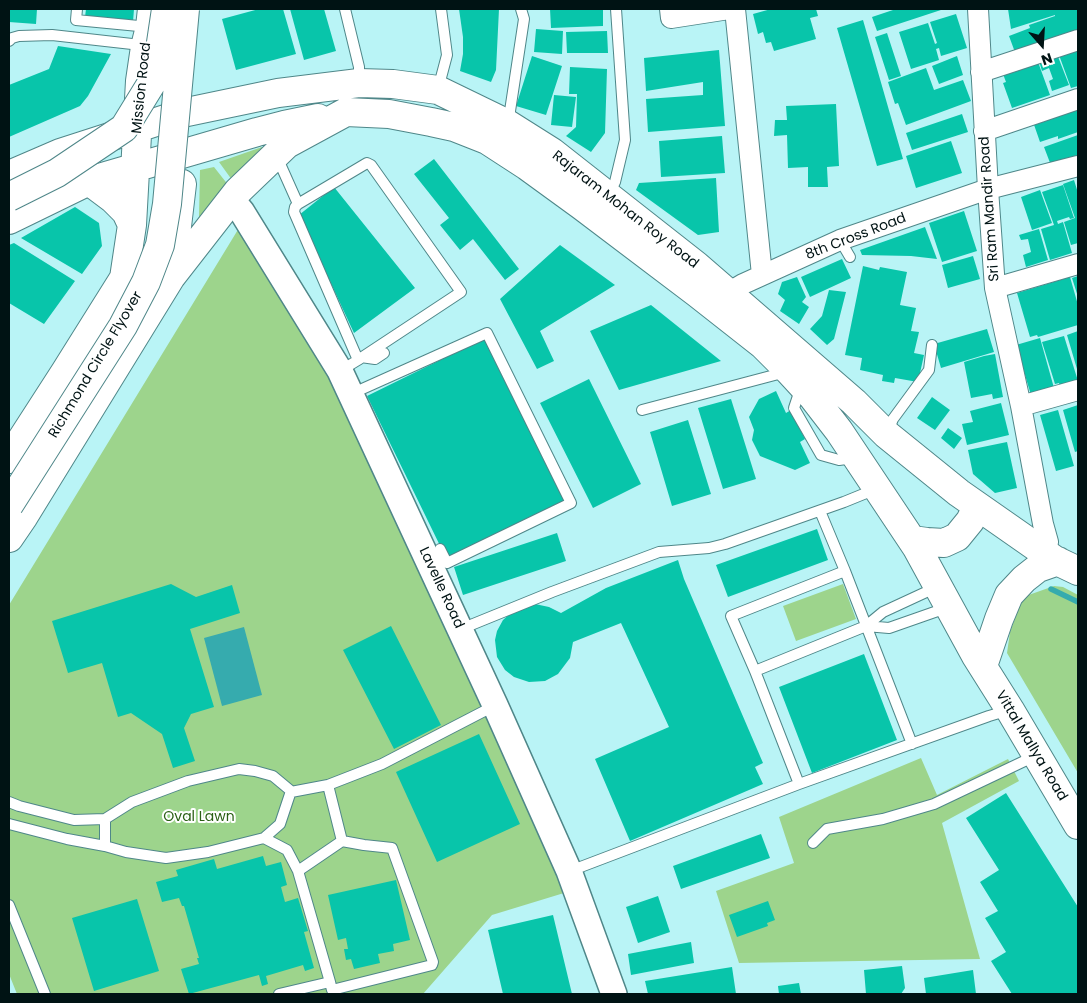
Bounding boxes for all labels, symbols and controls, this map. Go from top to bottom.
north arrow [1017,20,1067,70]
street label: Mission Road [129,42,155,134]
text: N [1039,48,1055,70]
street label: Sri Ram Mandir Road [977,136,1003,282]
street label: Rajaram Mohan Roy Road [548,148,702,272]
street label: 8th Cross Road [803,210,909,264]
street label: Richmond Circle Flyover [46,289,146,441]
street label: Lavelle Road [415,545,467,631]
street label: Vittal Mallya Road [991,688,1071,804]
park label: Oval Lawn [163,809,235,825]

